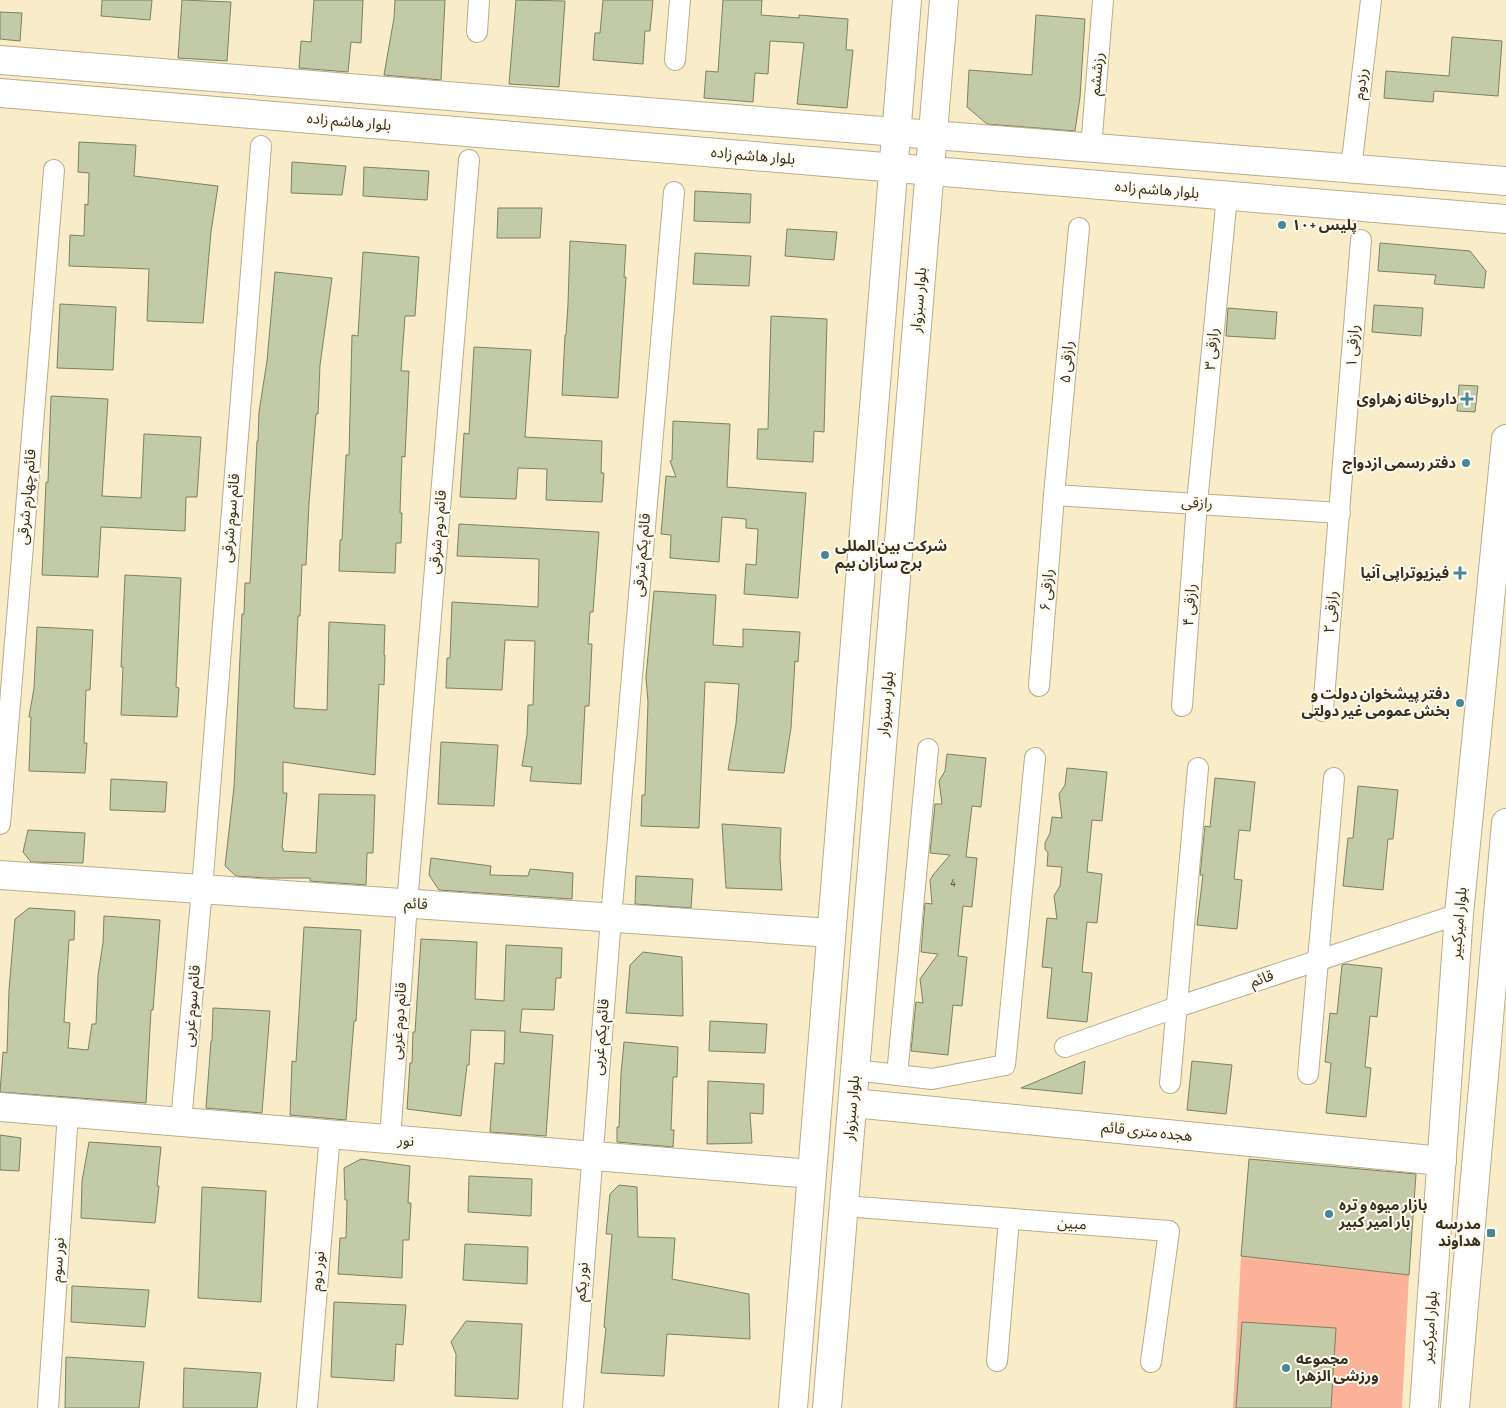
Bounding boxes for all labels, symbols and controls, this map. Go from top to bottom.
street label: رزششم [1086,51,1109,97]
street label: رزدوم [1350,67,1373,101]
street label: بلوار هاشم زاده [306,109,392,136]
street label: بلوار هاشم زاده [710,143,796,170]
street label: بلوار هاشم زاده [1114,177,1200,204]
place label: پلیس +۱۰ [1292,216,1357,235]
marker: پلیس +۱۰ [1276,219,1288,231]
street label: بلوار سبزوار [907,266,931,335]
street label: رازقی ۱ [1342,324,1364,368]
street label: رازقی ۳ [1201,327,1223,371]
street label: رازقی ۵ [1056,340,1078,384]
place label: داروخانه زهراوی [1356,390,1457,409]
marker: داروخانه زهراوی [1461,393,1473,405]
street label: قائم چهارم شرقی [13,448,42,546]
place label: دفتر رسمی ازدواج [1342,454,1456,474]
marker: دفتر رسمی ازدواج [1460,457,1472,469]
street label: قائم سوم شرقی [218,472,245,563]
street label: قائم دوم شرقی [425,489,452,575]
street label: رازقی [1181,492,1213,514]
street label: قائم یکم شرقی [629,512,656,598]
place label: شرکت بین المللی برج سازان بیم [835,537,947,574]
marker: شرکت بین المللی برج سازان بیم [819,549,831,561]
place label: فیزیوتراپی آنیا [1360,564,1449,583]
marker: فیزیوتراپی آنیا [1453,566,1467,580]
street label: رازقی ۶ [1036,568,1058,612]
street label: رازقی ۴ [1179,583,1201,627]
street label: رازقی ۲ [1320,590,1342,634]
street label: بلوار سبزوار [874,670,898,739]
place label: دفتر پیشخوان دولت و بخش عمومی غیر دولتی [1301,685,1450,721]
marker: دفتر پیشخوان دولت و بخش عمومی غیر دولتی [1454,697,1466,709]
house number: 4 [950,876,956,891]
street label: بلوار امیرکبیر [1446,886,1472,961]
street label: قائم [404,894,429,915]
street label: قائم سوم غربی [179,964,206,1048]
street label: قائم [1248,966,1277,993]
street label: قائم دوم غربی [387,981,412,1060]
street label: قائم یکم غربی [588,998,615,1076]
street label: بلوار سبزوار [840,1074,864,1143]
street label: هجده متری قائم [1100,1118,1193,1147]
street label: نور [396,1131,415,1151]
place label: بازار میوه و تره بار امیر کبیر [1338,1196,1427,1232]
marker: بازار میوه و تره بار امیر کبیر [1323,1208,1335,1220]
street label: مبین [1057,1213,1087,1235]
place label: مدرسه هداوند [1435,1215,1481,1251]
marker: مدرسه هداوند [1485,1227,1497,1239]
street label: نور سوم [47,1237,70,1283]
street label: نور دوم [307,1250,330,1292]
street label: نور یکم [571,1262,594,1302]
street label: بلوار امیرکبیر [1418,1290,1442,1365]
place label: مجموعه ورزشی الزهرا [1296,1350,1379,1386]
marker: مجموعه ورزشی الزهرا [1280,1362,1292,1374]

